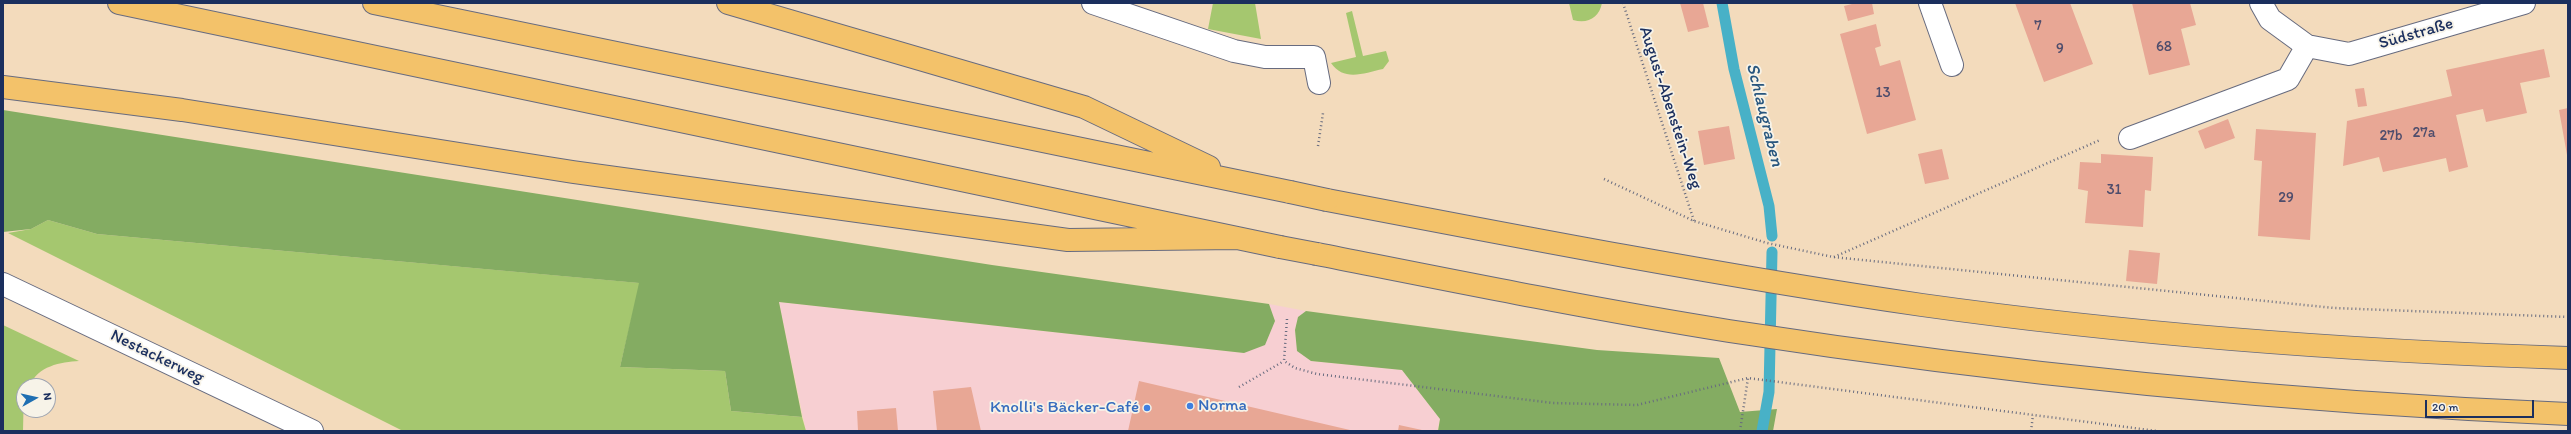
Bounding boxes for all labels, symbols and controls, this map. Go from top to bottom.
street label: Südstraße [2376,14,2456,54]
house number: 7 [2034,17,2042,35]
street label: August-Abenstein-Weg [1634,24,1706,192]
house number: 68 [2156,38,2172,56]
house number: 9 [2056,40,2064,58]
water label: Schlaugraben [1741,61,1787,169]
house number: 13 [1875,84,1891,102]
house number: 27a [2412,124,2436,142]
house number: 27b [2379,127,2403,145]
house number: 31 [2106,181,2122,199]
house number: 29 [2278,189,2294,207]
street label: Nestackerweg [107,326,207,388]
north arrow [16,378,56,418]
text: N [40,392,54,401]
scale bar [2427,392,2536,418]
place label: Norma [1198,396,1247,416]
place label: Knolli's Bäcker-Café [990,398,1139,418]
text: 20 m [2432,400,2459,414]
marker: Norma [1185,401,1195,411]
marker: Knolli's Bäcker-Café [1142,403,1152,413]

